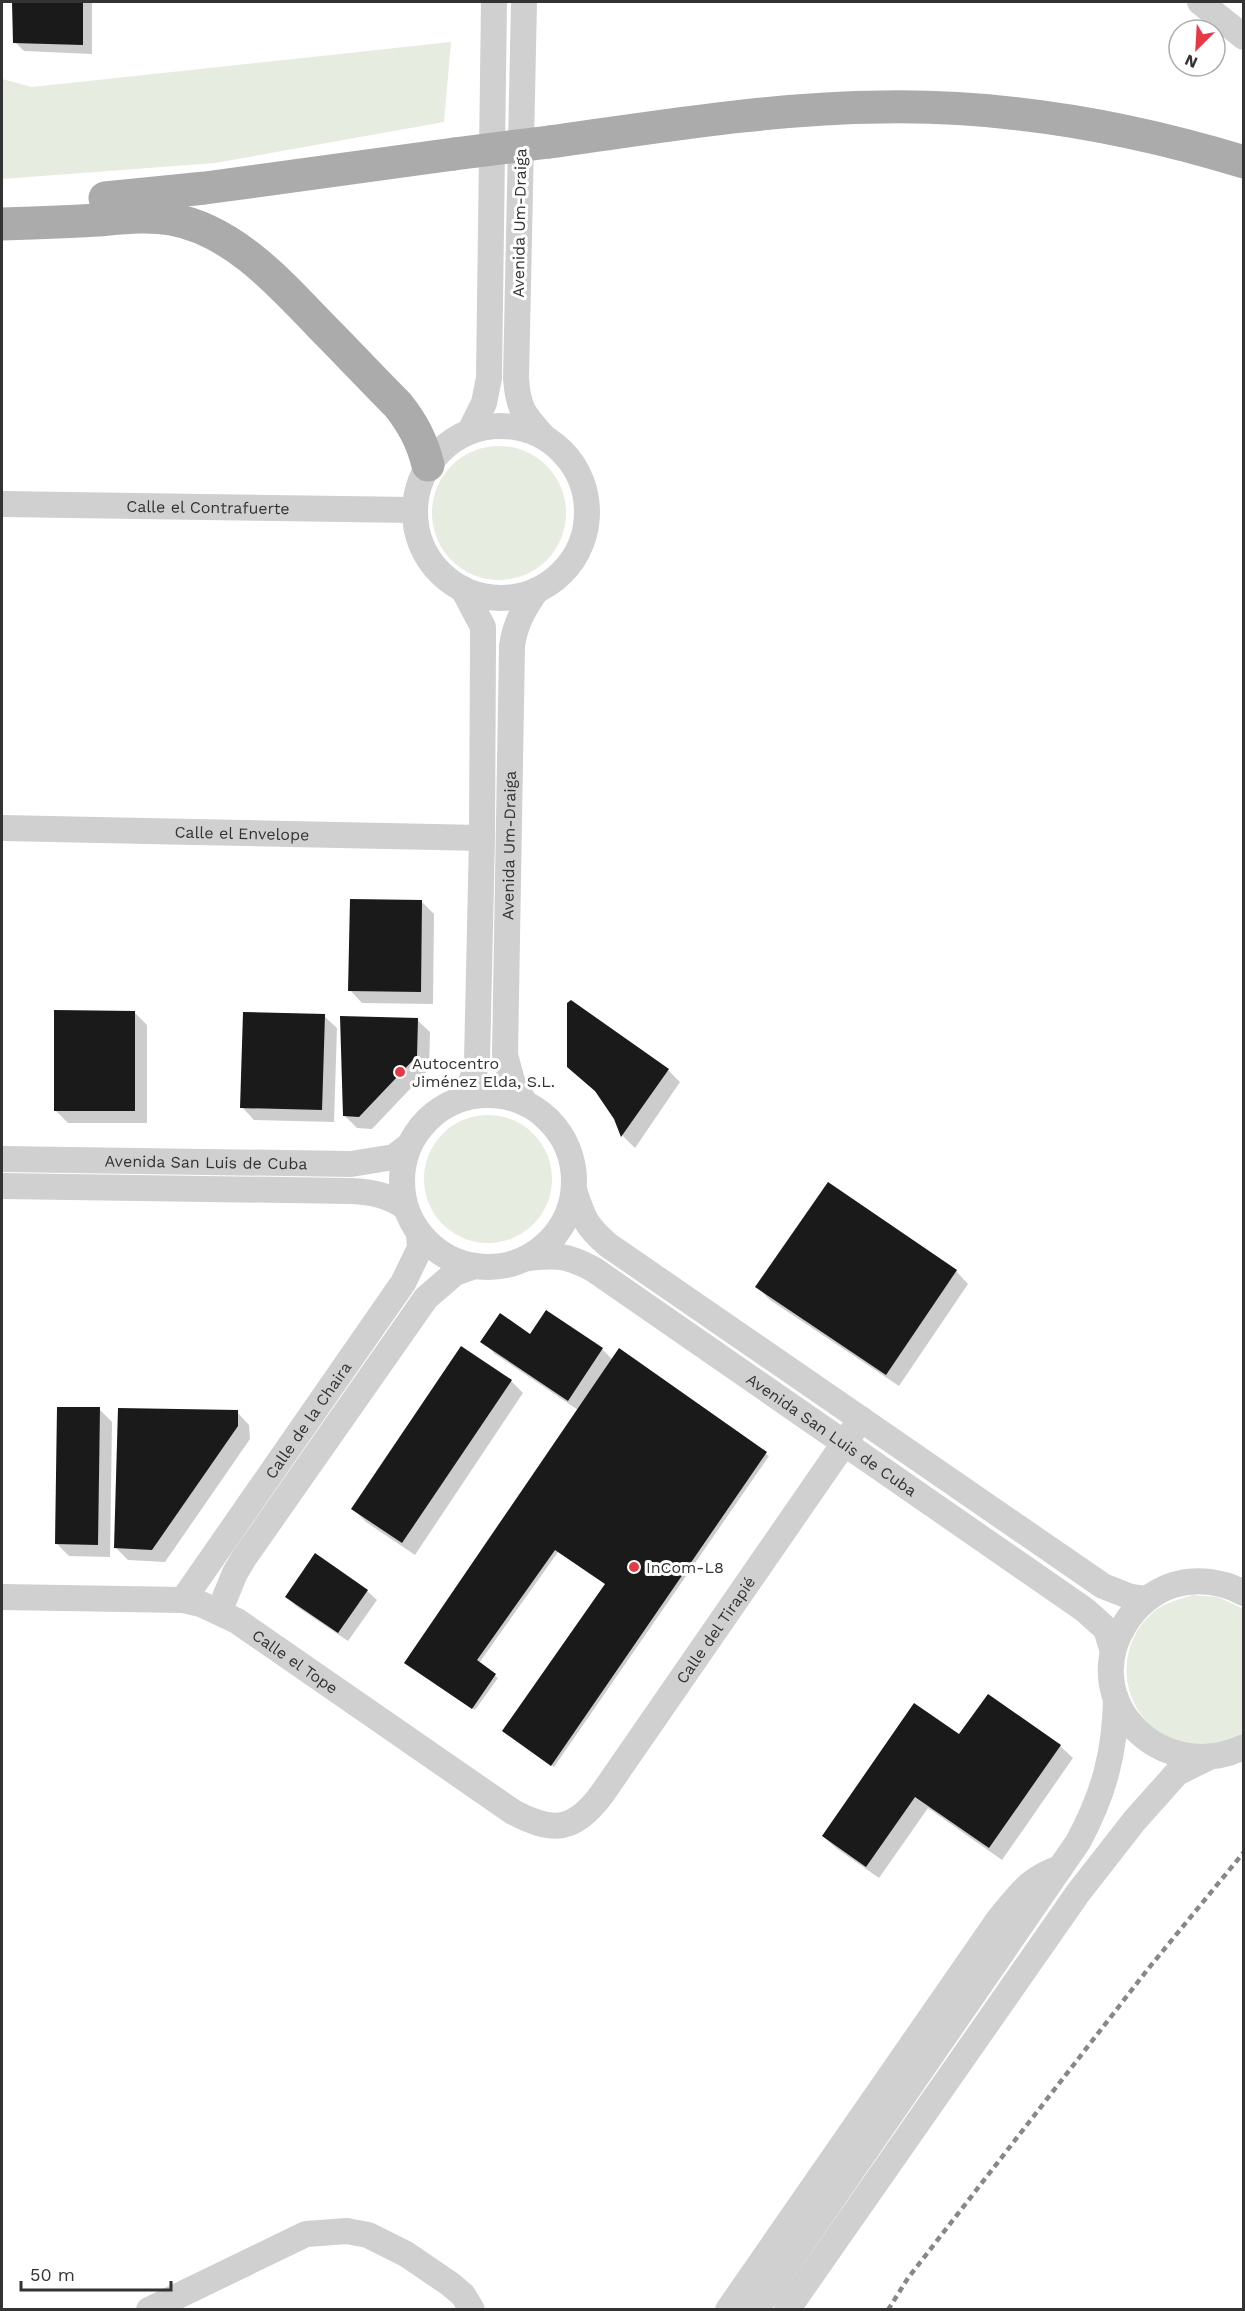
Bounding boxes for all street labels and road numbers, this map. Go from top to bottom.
street label: Avenida Um-Draiga [509,148,530,298]
street label: Calle el Contrafuerte [126,497,290,518]
street label: Avenida Um-Draiga [498,771,520,920]
street label: Calle el Envelope [174,823,310,844]
street label: Avenida San Luis de Cuba [104,1151,307,1173]
street label: Calle de la Chaira [261,1358,355,1482]
street label: Avenida San Luis de Cuba [743,1369,920,1500]
street label: Calle del Tirapié [672,1573,759,1687]
street label: Calle el Tope [248,1625,341,1698]

